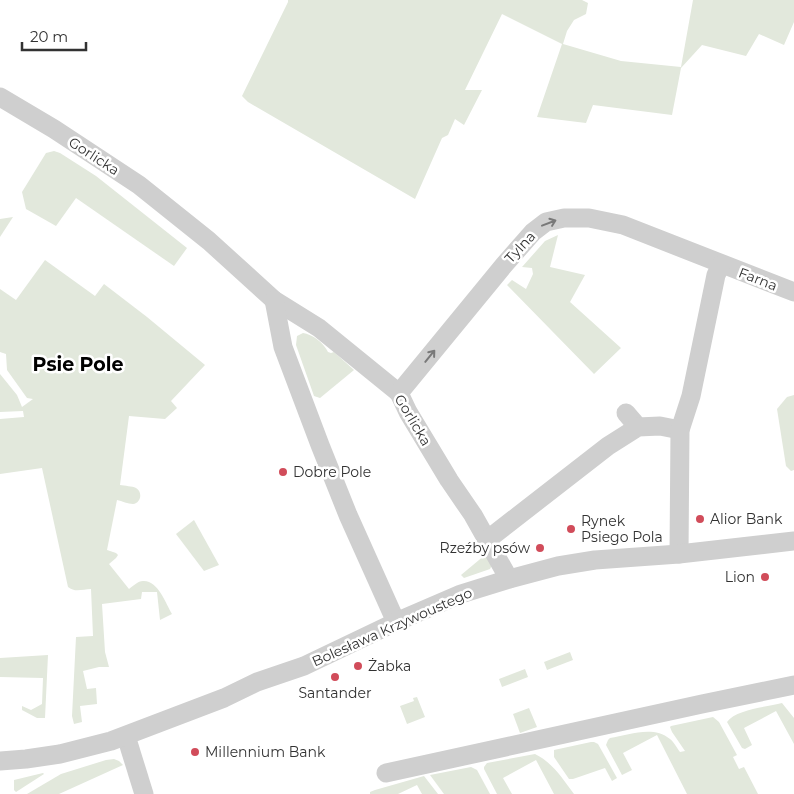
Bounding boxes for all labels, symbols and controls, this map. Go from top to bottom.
scale bar [22,20,86,52]
text: 20 m [30,27,68,46]
street label: Gorlicka [65,133,123,179]
one-way arrow [541,218,556,227]
street label: Tylna [501,227,539,267]
street label: Farna [736,263,780,295]
one-way arrow [424,350,435,363]
district label: Psie Pole [33,353,123,376]
street label: Gorlicka [391,391,435,449]
place label: Dobre Pole [293,463,371,481]
marker: Dobre Pole [277,466,289,478]
place label: Alior Bank [710,510,783,528]
place label: Rynek Psiego Pola [581,512,663,546]
marker: Alior Bank [694,513,706,525]
marker: Rynek Psiego Pola [565,523,577,535]
place label: Rzeźby psów [440,539,531,557]
marker: Rzeźby psów [534,542,546,554]
place label: Lion [725,568,755,586]
marker: Lion [759,571,771,583]
street label: Bolesława Krzywoustego [309,583,475,671]
place label: Żabka [368,657,411,675]
marker: Żabka [352,660,364,672]
marker: Santander [329,671,341,683]
place label: Santander [298,684,372,702]
place label: Millennium Bank [205,743,326,761]
marker: Millennium Bank [189,746,201,758]

